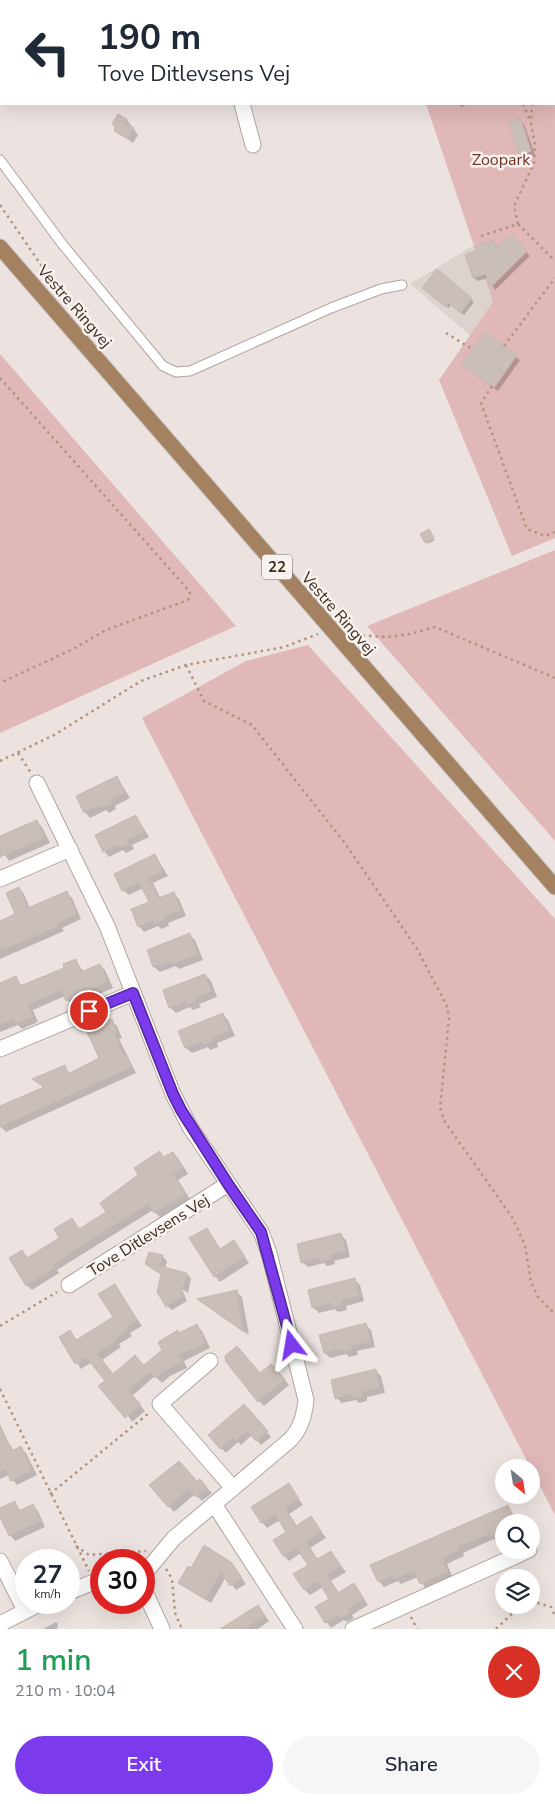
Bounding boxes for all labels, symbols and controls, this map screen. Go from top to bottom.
text: 190 m [98,14,201,61]
icon: left [15,20,80,85]
text: Tove Ditlevsens Vej [98,59,290,89]
park label: Zoopark [472,149,531,171]
street label: Vestre Ringvej [31,260,116,353]
road number: 22 [262,554,292,580]
street label: Vestre Ringvej [295,567,380,660]
pin [68,990,110,1032]
icon: arrive [75,997,103,1025]
street label: Tove Ditlevsens Vej [83,1189,214,1282]
position arrow [265,1318,317,1370]
north arrow [495,1459,540,1504]
map controls [495,1459,540,1614]
button: search [495,1514,540,1559]
speed limit sign: 30 [90,1549,155,1614]
text: 27 [32,1558,63,1592]
button: layers [495,1569,540,1614]
text: km/h [34,1586,61,1602]
text: 1 min [15,1640,91,1681]
button: close [488,1646,540,1698]
text: 210 m · 10:04 [15,1680,116,1702]
button: Exit [15,1736,273,1794]
button: Share [283,1736,540,1794]

